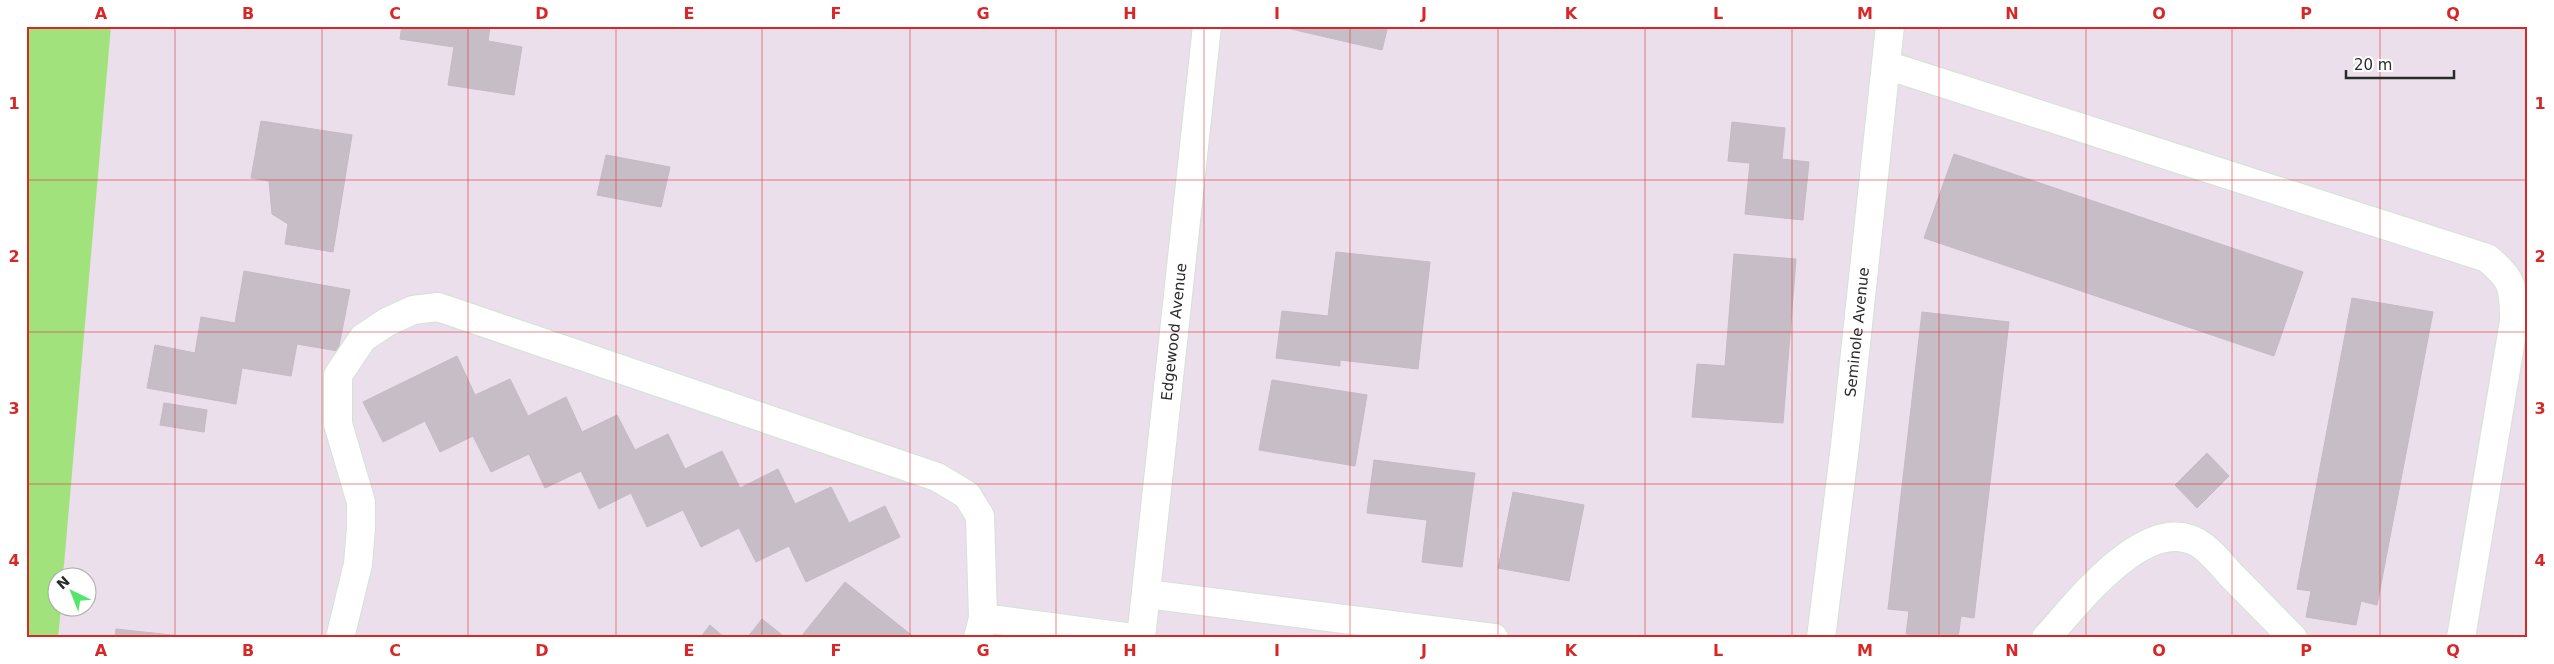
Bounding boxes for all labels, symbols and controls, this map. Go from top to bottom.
text: A [95,4,108,23]
text: B [242,4,254,23]
text: C [389,4,401,23]
text: D [535,4,549,23]
text: E [684,4,694,23]
text: F [831,4,841,23]
text: G [976,4,990,23]
text: H [1123,4,1137,23]
text: I [1274,4,1280,23]
text: J [1420,4,1427,23]
text: K [1565,4,1578,23]
text: L [1713,4,1723,23]
text: M [1857,4,1873,23]
text: N [2005,4,2019,23]
text: O [2152,4,2166,23]
text: P [2300,4,2312,23]
text: Q [2446,4,2460,23]
scale bar [2346,48,2454,80]
text: 20 m [2354,56,2392,74]
text: 1 [8,94,20,113]
text: 1 [2534,94,2546,113]
text: 2 [8,247,20,266]
text: 2 [2534,247,2546,266]
street label: Edgewood Avenue [1158,262,1190,402]
street label: Seminole Avenue [1841,266,1873,398]
text: 3 [8,399,20,418]
text: 3 [2534,399,2546,418]
text: 4 [8,551,20,570]
text: 4 [2534,551,2546,570]
north arrow [48,566,98,616]
text: N [53,573,73,592]
text: A [95,641,108,660]
text: B [242,641,254,660]
text: C [389,641,401,660]
text: D [535,641,549,660]
text: E [684,641,694,660]
text: F [831,641,841,660]
text: G [976,641,990,660]
text: H [1123,641,1137,660]
text: I [1274,641,1280,660]
text: J [1420,641,1427,660]
text: K [1565,641,1578,660]
text: L [1713,641,1723,660]
text: M [1857,641,1873,660]
text: N [2005,641,2019,660]
text: O [2152,641,2166,660]
text: P [2300,641,2312,660]
text: Q [2446,641,2460,660]

